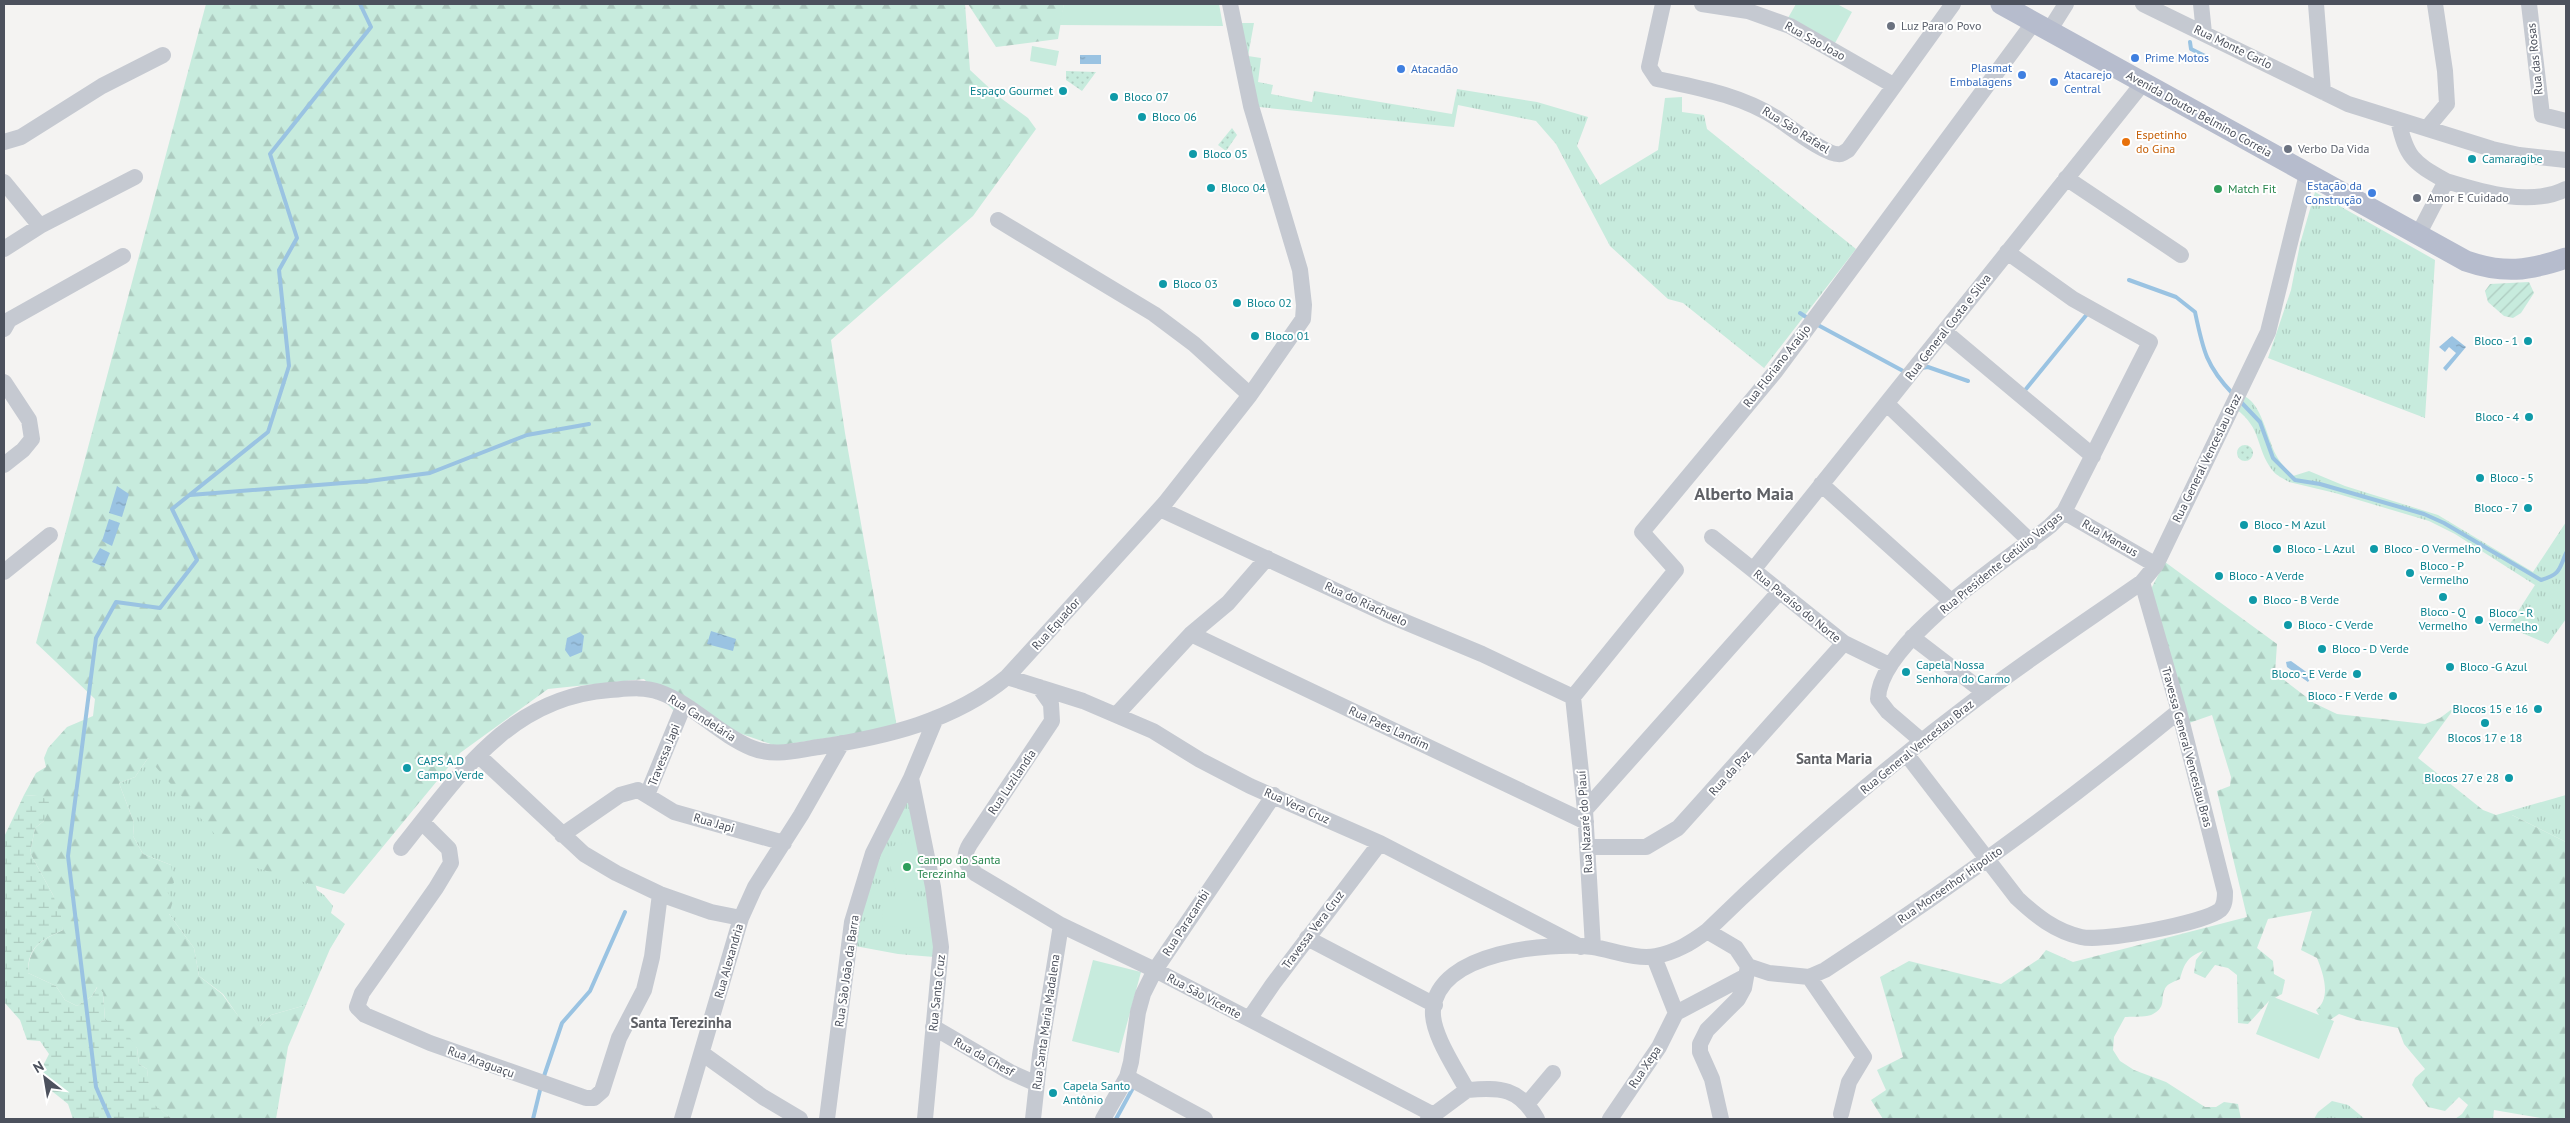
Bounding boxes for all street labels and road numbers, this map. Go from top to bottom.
street label: Rua Sao Joao [1782,18,1848,63]
street label: Rua Monte Carlo [2192,21,2275,72]
street label: Rua das Rosas [2523,22,2546,96]
street label: Avenida Doutor Belmino Correia [2124,67,2275,160]
street label: Rua São Rafael [1760,103,1833,157]
street label: Rua General Costa e Silva [1901,271,1994,383]
street label: Rua Floriano Araújo [1740,321,1814,410]
street label: Rua General Venceslau Braz [2169,391,2244,525]
street label: Rua Presidente Getúlio Vargas [1936,509,2065,617]
street label: Rua Manaus [2080,516,2141,560]
street label: Rua Paraíso do Norte [1751,566,1844,645]
street label: Rua do Riachuelo [1322,578,1410,629]
street label: Rua Equador [1028,595,1083,653]
street label: Travessa General Venceslau Bras [2159,665,2216,829]
street label: Rua Candelária [666,691,739,744]
street label: Rua General Venceslau Braz [1857,696,1976,797]
street label: Rua Paes Landim [1347,702,1432,753]
street label: Travessa Japi [644,722,683,788]
street label: Rua Luzilandia [984,746,1039,817]
street label: Rua da Paz [1705,747,1754,798]
street label: Rua Nazaré do Piauí [1573,770,1596,874]
street label: Rua Vera Cruz [1262,784,1332,827]
street label: Rua Japi [692,810,736,835]
street label: Rua Monsenhor Hipolito [1894,843,2005,926]
street label: Rua Paracambi [1159,887,1212,959]
street label: Travessa Vera Cruz [1278,888,1347,972]
street label: Rua São João da Barra [831,914,862,1028]
street label: Rua Alexandria [711,922,746,1000]
street label: Rua Santa Maria Madalena [1029,953,1062,1091]
street label: Rua Santa Cruz [925,954,948,1032]
street label: Rua São Vicente [1164,970,1244,1021]
street label: Rua da Chesf [951,1034,1018,1080]
street label: Rua Araguaçu [446,1043,517,1081]
street label: Rua Xepa [1625,1043,1664,1091]

